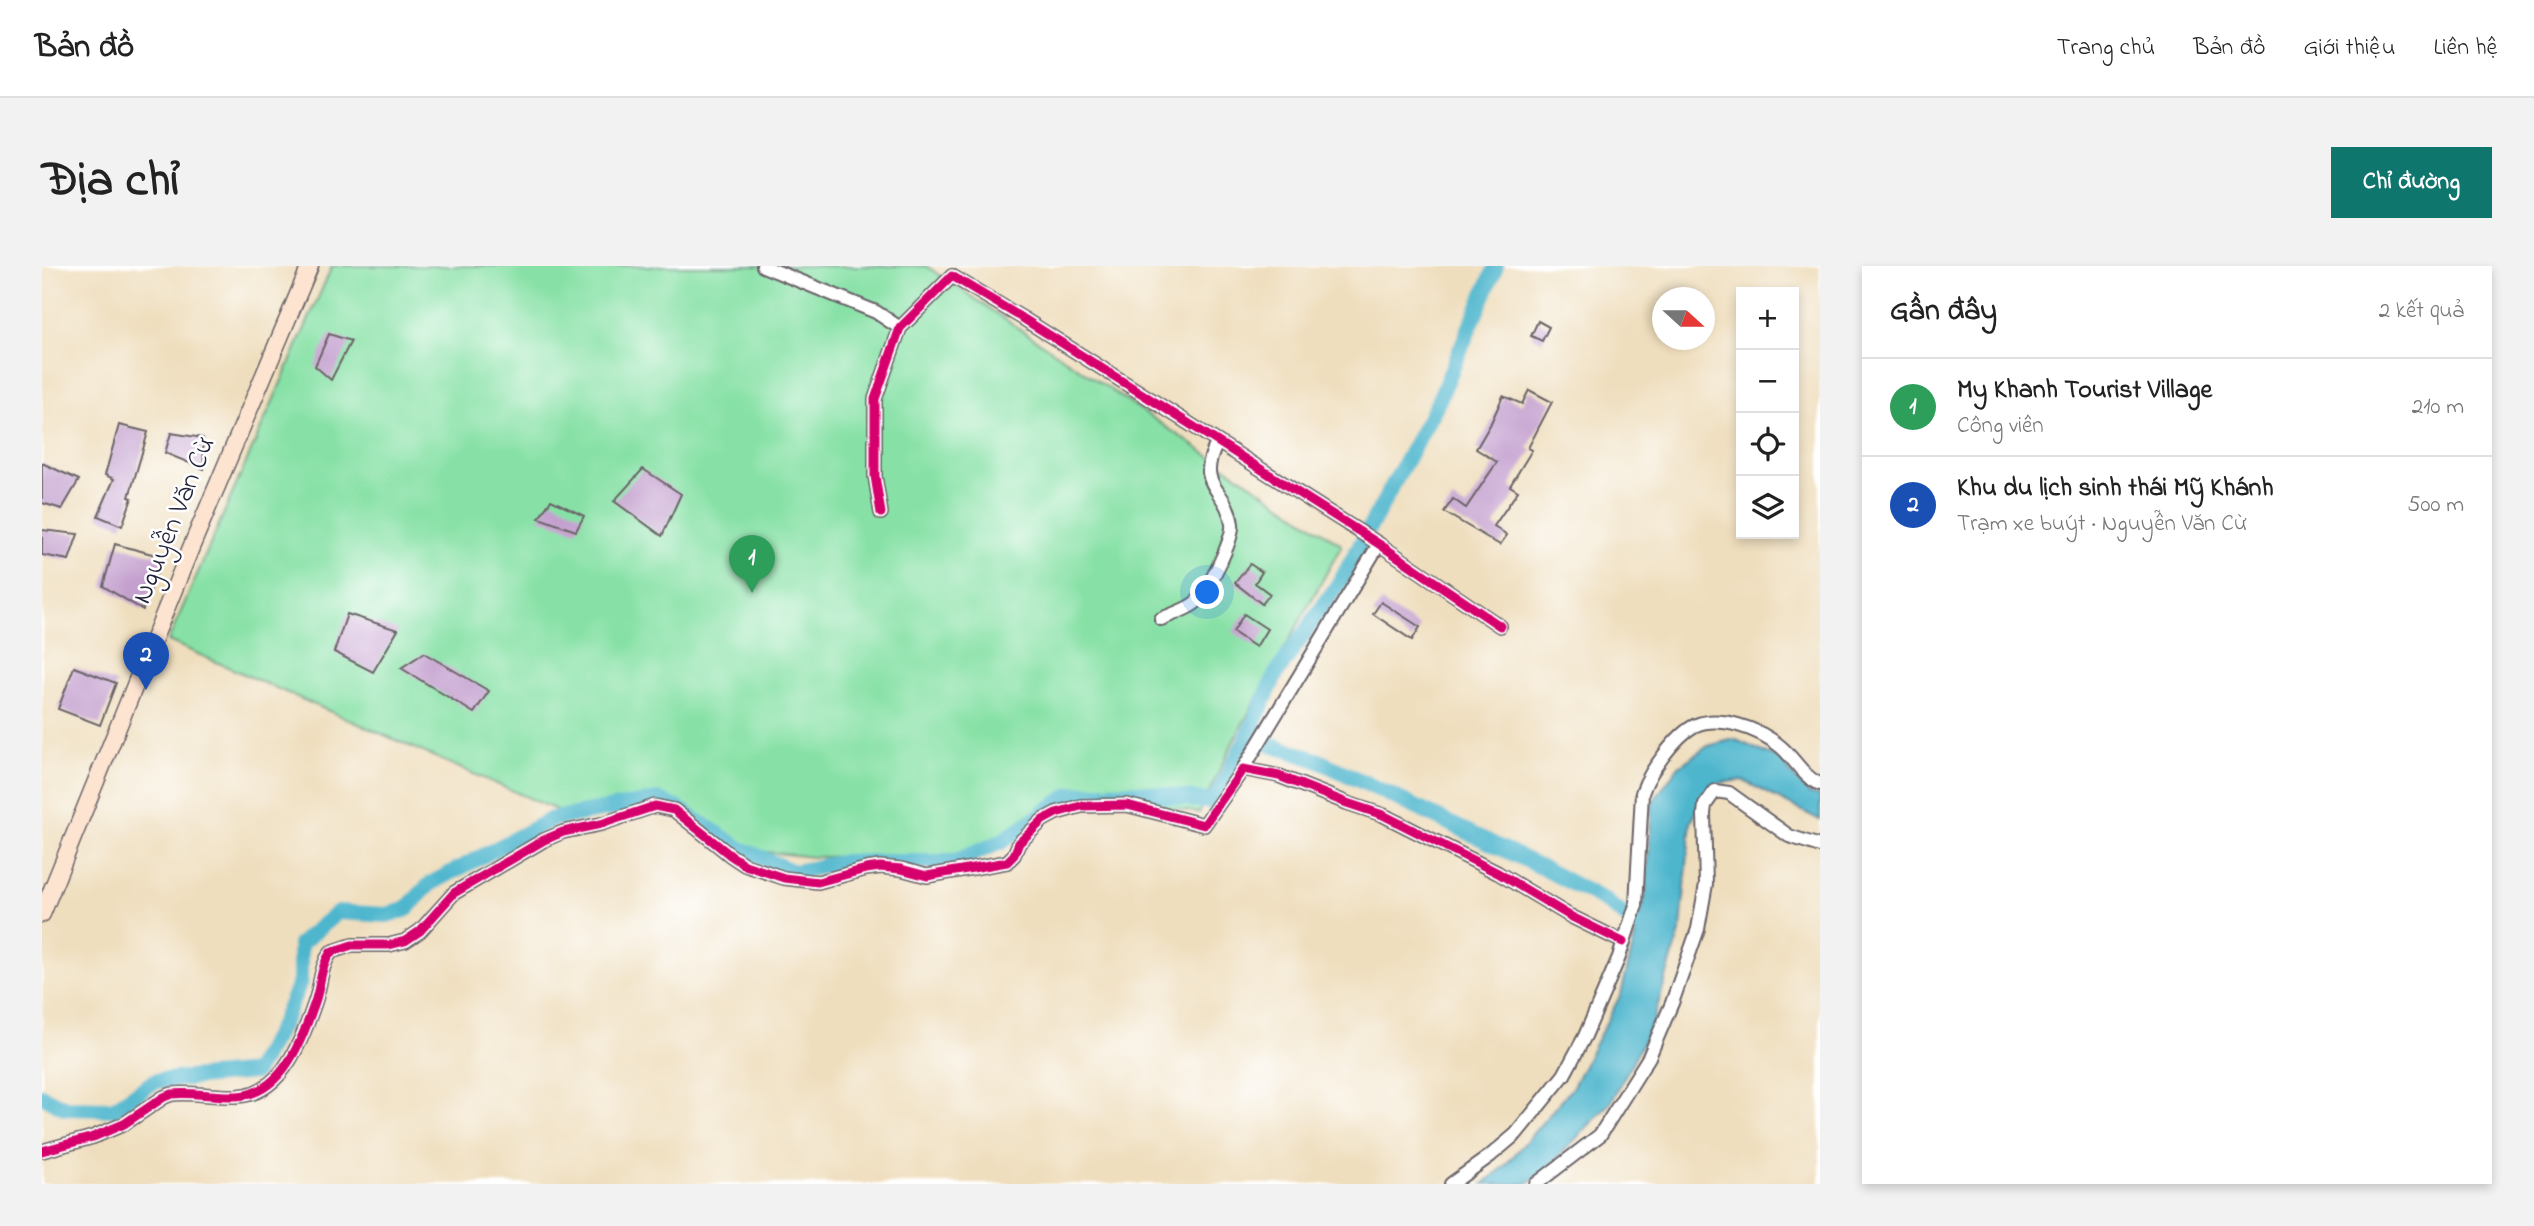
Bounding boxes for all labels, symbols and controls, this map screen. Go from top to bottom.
text: Bản đồ [35,24,134,72]
text: Trang chủ [2057,31,2155,66]
text: Bản đồ [2193,31,2265,66]
text: Giới thiệu [2303,31,2395,66]
text: Liên hệ [2433,31,2499,66]
text: Địa chỉ [42,146,179,218]
button: Chỉ đường [2331,147,2492,218]
north arrow [1652,287,1715,350]
map controls [1736,287,1799,539]
button: + [1736,287,1799,350]
text: Gần đây [1890,290,1997,334]
text: 2 kết quả [2379,295,2464,328]
button: − [1736,350,1799,413]
text: My Khanh Tourist Village [1957,372,2212,410]
text: 1 [1909,391,1917,424]
text: 210 m [2412,391,2464,424]
text: Công viên [1957,410,2044,443]
button: locate [1736,413,1799,476]
street label: Nguyễn Văn Cừ [123,431,227,611]
text: Khu du lịch sinh thái Mỹ Khánh [1957,470,2274,508]
button: layers [1736,476,1799,539]
text: 2 [1907,489,1919,522]
text: 500 m [2407,489,2464,522]
text: Trạm xe buýt · Nguyễn Văn Cừ [1957,508,2247,541]
pin: 1 [729,535,775,593]
your location [1190,575,1224,609]
pin: 2 [123,632,169,690]

